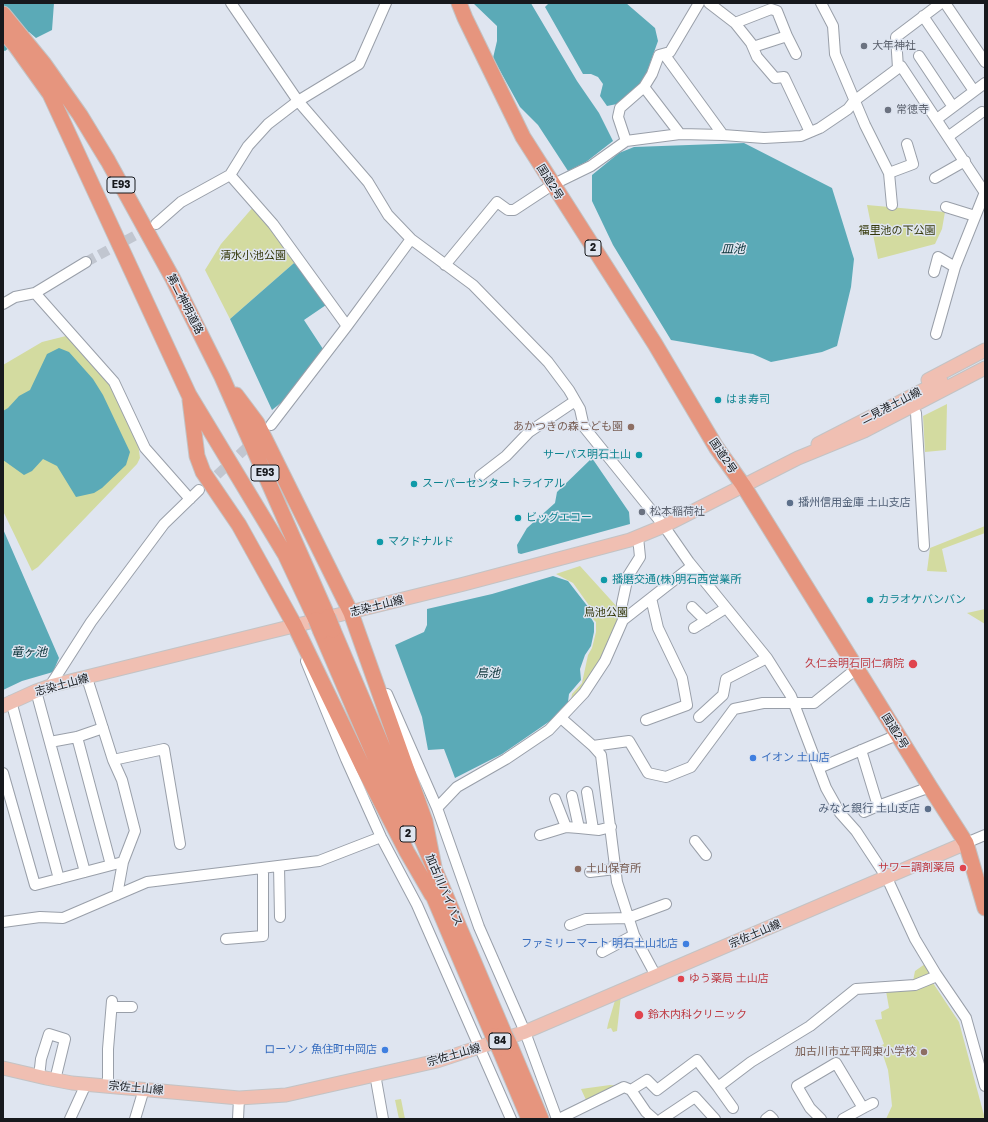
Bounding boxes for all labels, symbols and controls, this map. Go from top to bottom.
place label: 大年神社 [872,39,916,53]
marker: 大年神社 [859,41,869,51]
place label: 常徳寺 [896,103,929,117]
marker: 常徳寺 [883,105,893,115]
street label: 国道2号 [534,162,566,202]
road number: E93 [107,177,135,193]
park label: 福里池の下公園 [859,224,935,238]
road number: 2 [585,240,601,256]
water label: 皿池 [721,242,745,256]
park label: 清水小池公園 [220,249,286,263]
street label: 第二神明道路 [164,272,206,336]
street label: 二見港土山線 [859,385,923,427]
place label: はま寿司 [726,393,770,407]
marker: はま寿司 [713,395,723,405]
place label: あかつきの森こども園 [513,420,623,434]
marker: あかつきの森こども園 [626,422,636,432]
street label: 国道2号 [707,436,739,476]
place label: サーパス明石土山 [543,448,631,462]
marker: サーパス明石土山 [634,450,644,460]
road number: E93 [251,465,279,481]
place label: スーパーセンタートライアル [422,477,565,491]
marker: スーパーセンタートライアル [409,479,419,489]
place label: 播州信用金庫 土山支店 [798,496,911,510]
marker: 播州信用金庫 土山支店 [785,498,795,508]
place label: 松本稲荷社 [650,505,705,519]
marker: 松本稲荷社 [637,507,647,517]
place label: ビッグエコー [526,511,592,525]
marker: ビッグエコー [513,513,523,523]
place label: マクドナルド [388,535,454,549]
marker: マクドナルド [375,537,385,547]
place label: 播磨交通(株)明石西営業所 [612,573,741,587]
marker: 播磨交通(株)明石西営業所 [599,575,609,585]
street label: 志染土山線 [349,593,405,619]
place label: カラオケバンバン [878,593,966,607]
marker: カラオケバンバン [865,595,875,605]
park label: 鳥池公園 [584,606,628,620]
water label: 竜ヶ池 [11,645,47,659]
place label: 久仁会明石同仁病院 [805,657,904,671]
marker: 久仁会明石同仁病院 [907,658,919,670]
water label: 鳥池 [476,666,500,680]
street label: 志染土山線 [34,672,90,698]
street label: 国道2号 [879,711,911,751]
place label: イオン 土山店 [761,751,830,765]
marker: イオン 土山店 [748,753,758,763]
place label: みなと銀行 土山支店 [818,802,920,816]
marker: みなと銀行 土山支店 [923,804,933,814]
road number: 2 [400,826,416,842]
street label: 加古川バイパス [423,852,465,928]
place label: サワー調剤薬局 [878,861,955,875]
place label: 土山保育所 [586,862,641,876]
marker: サワー調剤薬局 [958,863,968,873]
marker: 土山保育所 [573,864,583,874]
street label: 宗佐土山線 [727,917,783,951]
place label: ファミリーマート 明石土山北店 [521,937,678,951]
marker: ファミリーマート 明石土山北店 [681,939,691,949]
place label: ゆう薬局 土山店 [689,972,769,986]
marker: ゆう薬局 土山店 [676,974,686,984]
place label: 鈴木内科クリニック [648,1008,747,1022]
marker: 鈴木内科クリニック [633,1009,645,1021]
road number: 84 [489,1033,511,1049]
street label: 宗佐土山線 [426,1041,482,1069]
place label: ローソン 魚住町中岡店 [264,1043,377,1057]
marker: ローソン 魚住町中岡店 [380,1045,390,1055]
place label: 加古川市立平岡東小学校 [795,1045,916,1059]
marker: 加古川市立平岡東小学校 [919,1047,929,1057]
street label: 宗佐土山線 [108,1079,164,1097]

